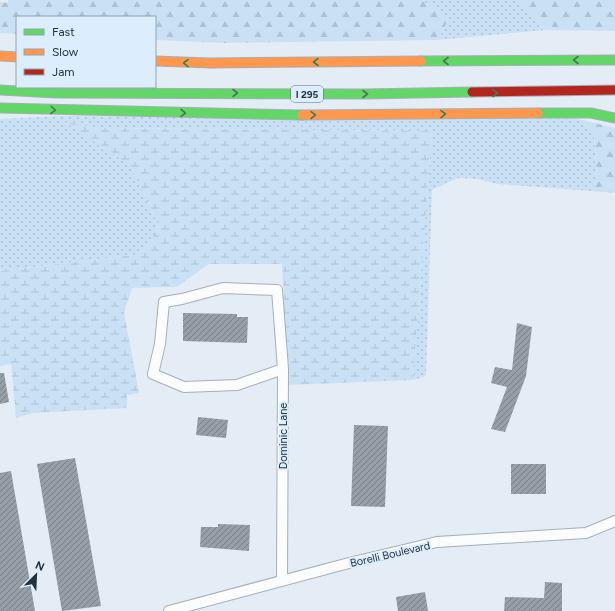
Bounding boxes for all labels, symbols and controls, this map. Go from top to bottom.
legend [16,16,156,88]
text: Fast [52,25,75,39]
text: Slow [52,45,79,59]
one-way arrow [573,56,579,64]
one-way arrow [443,57,449,65]
one-way arrow [183,58,189,67]
one-way arrow [313,58,319,66]
text: Jam [52,65,75,79]
road number: I 295 [291,86,323,102]
one-way arrow [492,88,498,97]
one-way arrow [232,89,238,97]
one-way arrow [362,90,368,98]
one-way arrow [50,106,56,114]
one-way arrow [180,109,186,117]
one-way arrow [440,110,446,118]
one-way arrow [310,111,316,119]
street label: Dominic Lane [277,403,290,469]
street label: Borelli Boulevard [349,539,431,570]
north arrow [16,555,56,595]
text: N [33,559,46,574]

